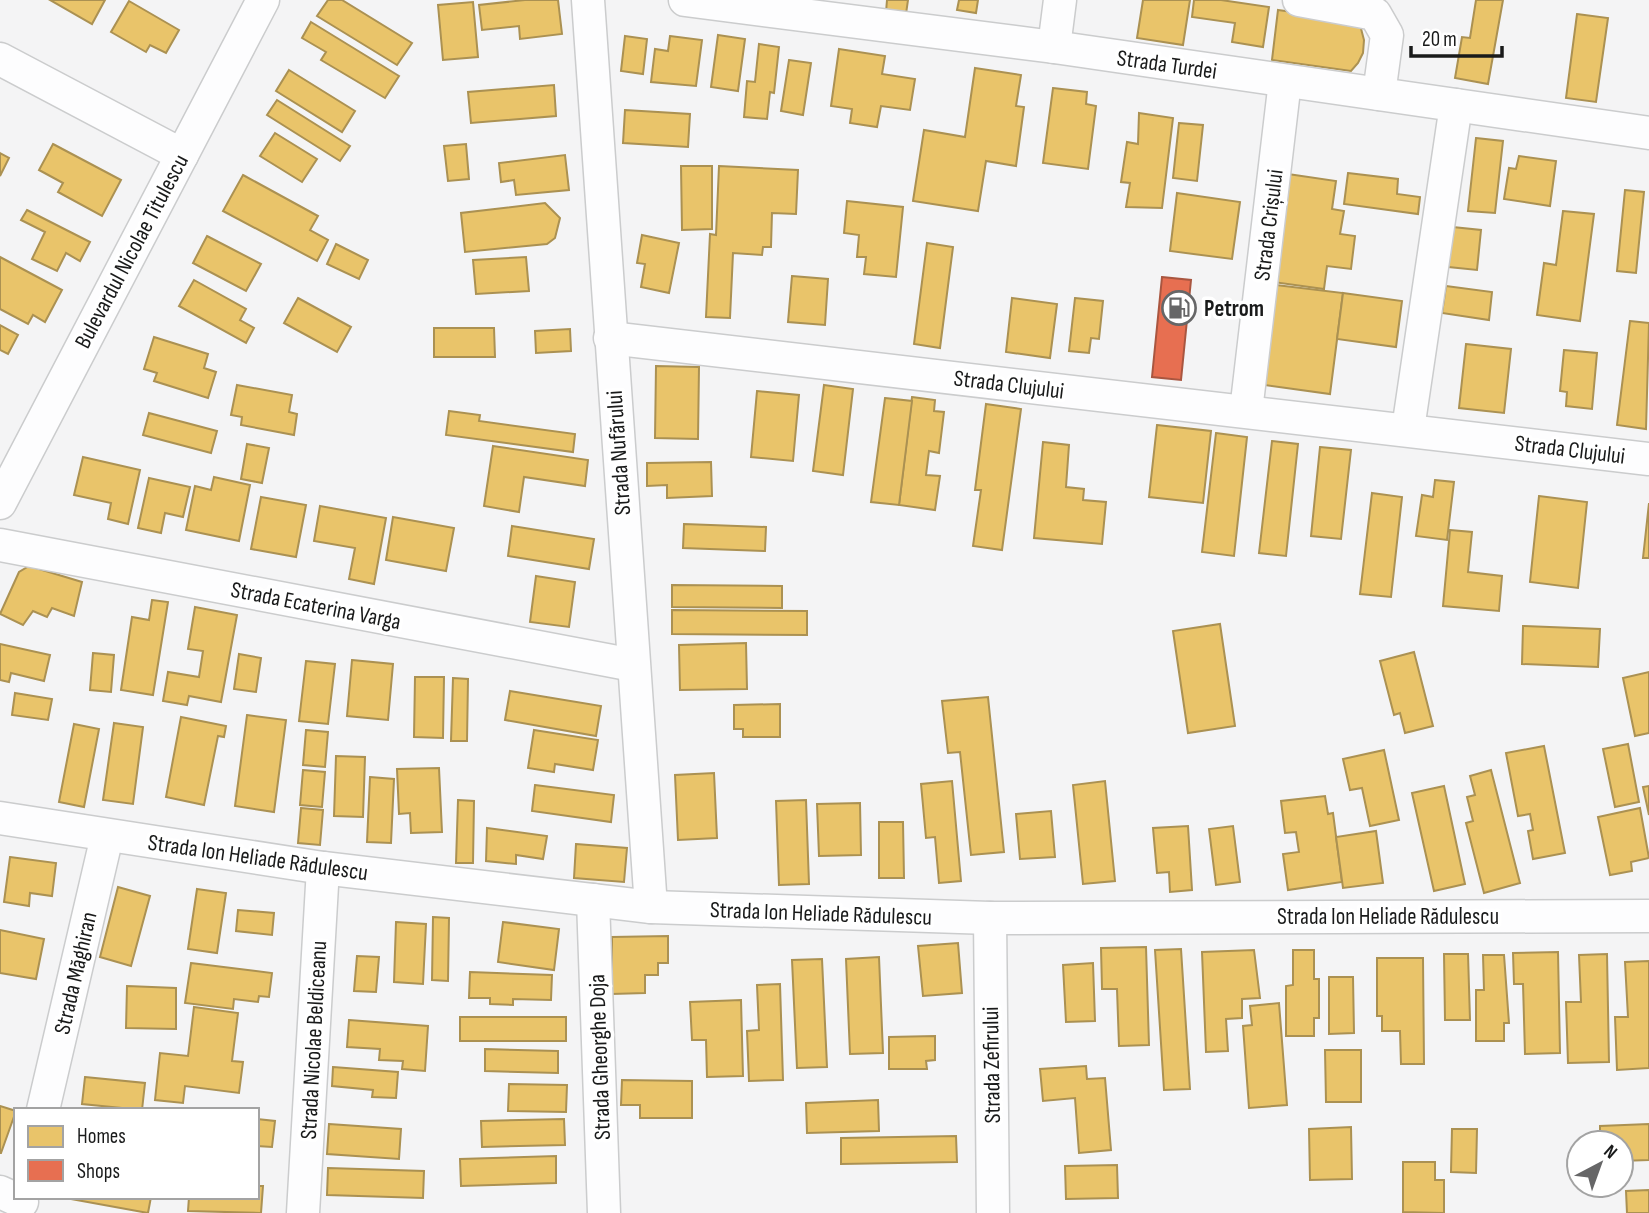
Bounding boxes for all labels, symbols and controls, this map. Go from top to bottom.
scale bar [1411,14,1502,58]
text: 20 m [1422,27,1457,52]
street label: Strada Turdei [1115,44,1219,86]
street label: Bulevardul Nicolae Titulescu [69,150,195,353]
street label: Strada Crișului [1248,168,1290,282]
fuel station icon: Petrom [1160,289,1198,327]
place label: Petrom [1204,295,1264,323]
street label: Strada Clujului [952,364,1066,406]
street label: Strada Nufărului [601,390,637,516]
street label: Strada Clujului [1513,429,1627,471]
street label: Strada Ecaterina Varga [228,576,403,636]
street label: Strada Ion Heliade Rădulescu [146,829,370,887]
street label: Strada Ion Heliade Rădulescu [710,896,932,932]
street label: Strada Ion Heliade Rădulescu [1277,903,1499,931]
street label: Strada Măghiran [48,909,104,1037]
street label: Strada Nicolae Beldiceanu [295,940,333,1140]
street label: Strada Gheorghe Doja [583,974,617,1140]
street label: Strada Zefirului [977,1006,1007,1124]
legend [14,1108,259,1199]
text: Homes [77,1124,126,1149]
north arrow [1565,1129,1635,1199]
text: N [1599,1140,1622,1164]
text: Shops [77,1159,120,1184]

